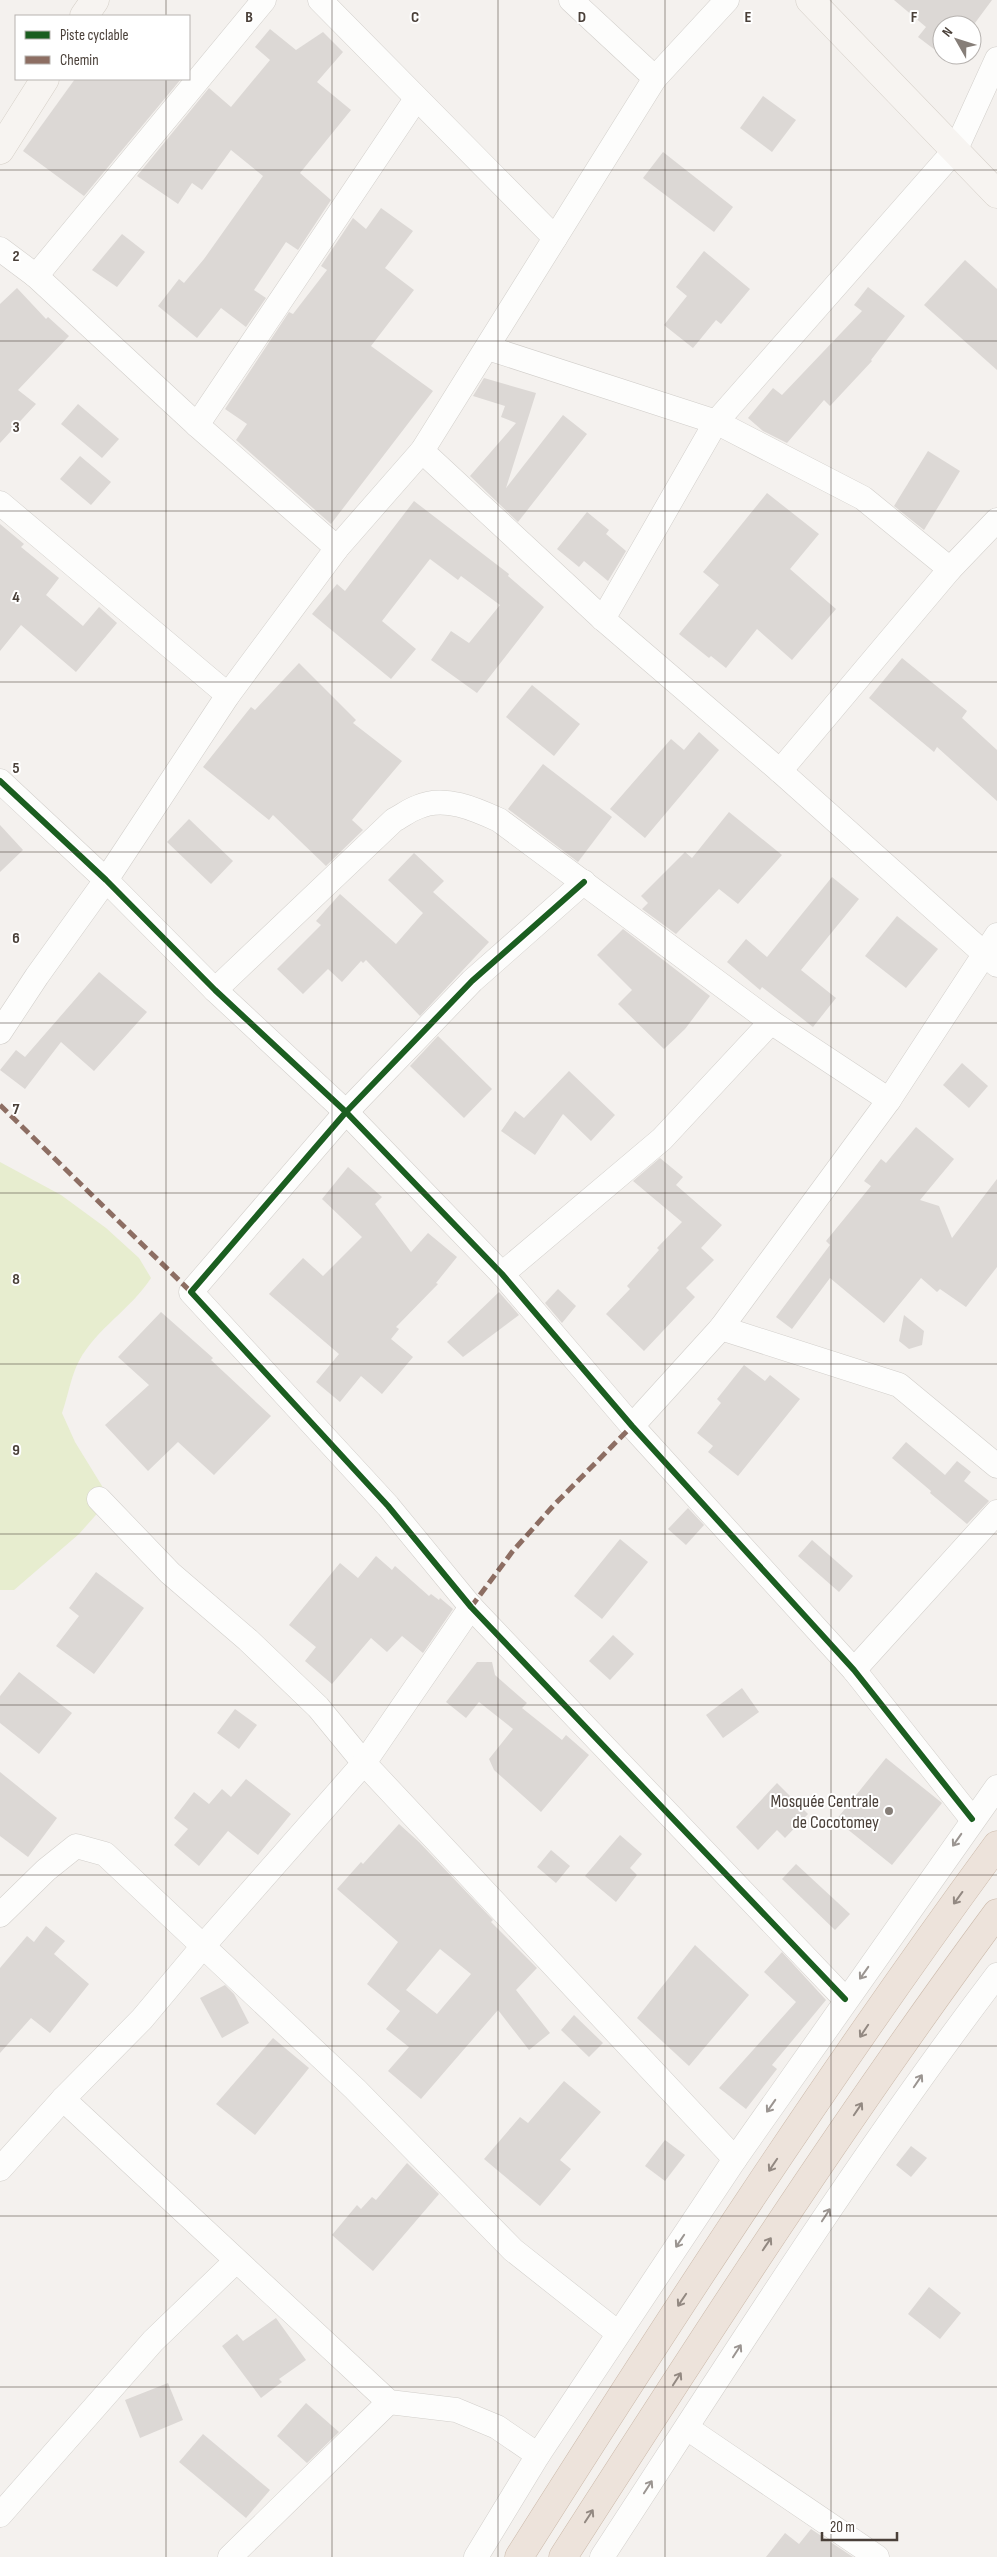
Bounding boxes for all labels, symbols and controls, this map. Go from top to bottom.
text: B [245,8,253,27]
text: C [411,8,419,27]
text: D [578,8,586,27]
text: E [745,8,752,27]
text: F [911,8,918,27]
legend [15,15,190,80]
north arrow [932,15,982,65]
text: N [938,24,956,40]
text: Piste cyclable [60,26,129,45]
text: Chemin [60,51,99,70]
text: 2 [12,247,20,266]
text: 3 [12,418,20,437]
text: 4 [12,588,20,607]
text: 5 [12,759,20,778]
text: 6 [12,929,20,948]
text: 7 [13,1100,20,1119]
text: 8 [12,1270,20,1289]
text: 9 [12,1441,20,1460]
place label: Mosquée Centrale de Cocotomey [771,1791,879,1833]
marker: Mosquée Centrale de Cocotomey [883,1805,895,1817]
one-way arrow [952,1833,962,1847]
one-way arrow [953,1891,963,1905]
one-way arrow [859,1966,869,1980]
one-way arrow [859,2023,869,2037]
one-way arrow [912,2074,923,2088]
one-way arrow [766,2099,776,2113]
one-way arrow [853,2102,863,2116]
one-way arrow [768,2158,778,2172]
one-way arrow [822,2209,832,2223]
one-way arrow [675,2233,685,2247]
one-way arrow [762,2237,772,2251]
one-way arrow [677,2293,687,2307]
one-way arrow [732,2344,742,2358]
one-way arrow [672,2373,682,2387]
one-way arrow [643,2480,653,2494]
one-way arrow [584,2509,595,2523]
scale bar [822,2510,897,2542]
text: 20 m [830,2518,855,2537]

